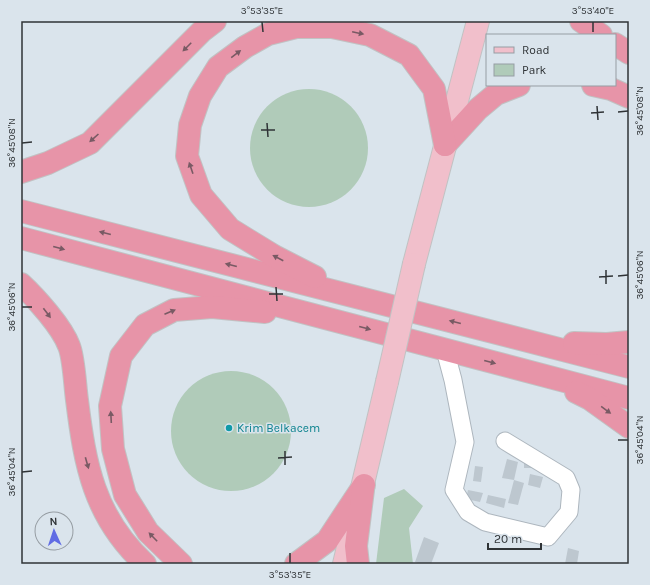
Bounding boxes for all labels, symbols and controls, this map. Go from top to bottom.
text: 3°53'35"E [241,5,283,17]
text: 3°53'40"E [572,5,614,17]
one-way arrow [352,30,364,36]
legend [486,34,616,86]
one-way arrow [182,42,191,52]
text: Road [522,43,550,57]
one-way arrow [230,50,241,58]
text: Park [522,63,547,77]
text: 36°45'08"N [634,86,646,136]
text: 36°45'08"N [6,118,18,168]
one-way arrow [89,134,99,143]
one-way arrow [188,161,194,173]
one-way arrow [99,229,111,235]
one-way arrow [53,245,65,251]
text: 36°45'06"N [634,250,646,300]
one-way arrow [272,255,284,261]
one-way arrow [225,261,237,267]
text: 36°45'06"N [6,282,18,332]
one-way arrow [43,307,51,318]
one-way arrow [164,309,176,316]
one-way arrow [449,319,461,325]
one-way arrow [358,325,371,331]
one-way arrow [484,359,496,365]
one-way arrow [601,406,612,415]
one-way arrow [108,410,114,423]
text: 36°45'04"N [634,415,646,465]
place label: Krim Belkacem [237,421,320,435]
marker: Krim Belkacem [224,423,234,433]
text: 36°45'04"N [6,447,18,497]
one-way arrow [84,457,90,469]
north arrow [34,511,74,551]
text: N [49,515,58,528]
scale bar [488,525,541,551]
one-way arrow [148,532,158,542]
text: 20 m [494,532,522,546]
text: 3°53'35"E [269,569,311,581]

